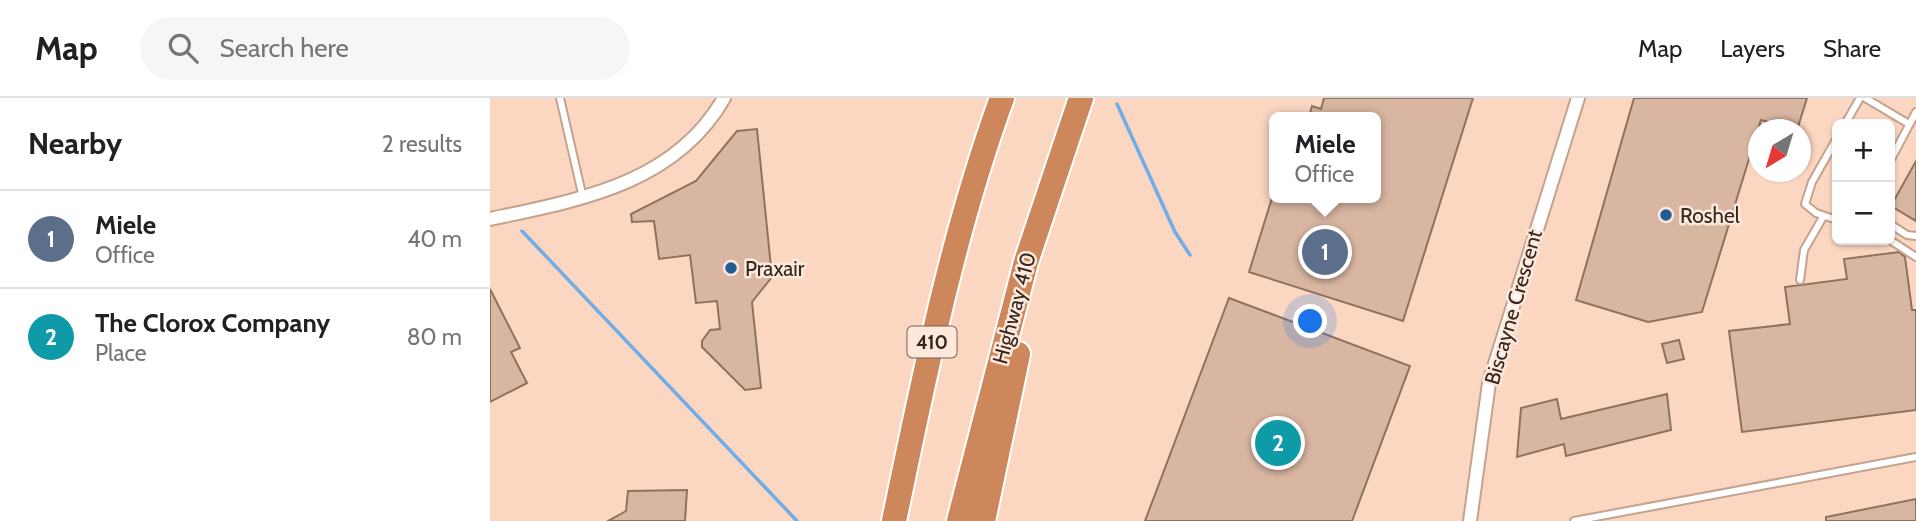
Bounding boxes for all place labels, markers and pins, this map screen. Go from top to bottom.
place label: Roshel [1680,203,1740,228]
marker: Roshel [1658,207,1674,223]
pin: 1 [1302,226,1348,278]
place label: Praxair [745,256,805,281]
marker: Praxair [723,260,739,276]
pin: 2 [1255,417,1301,469]

